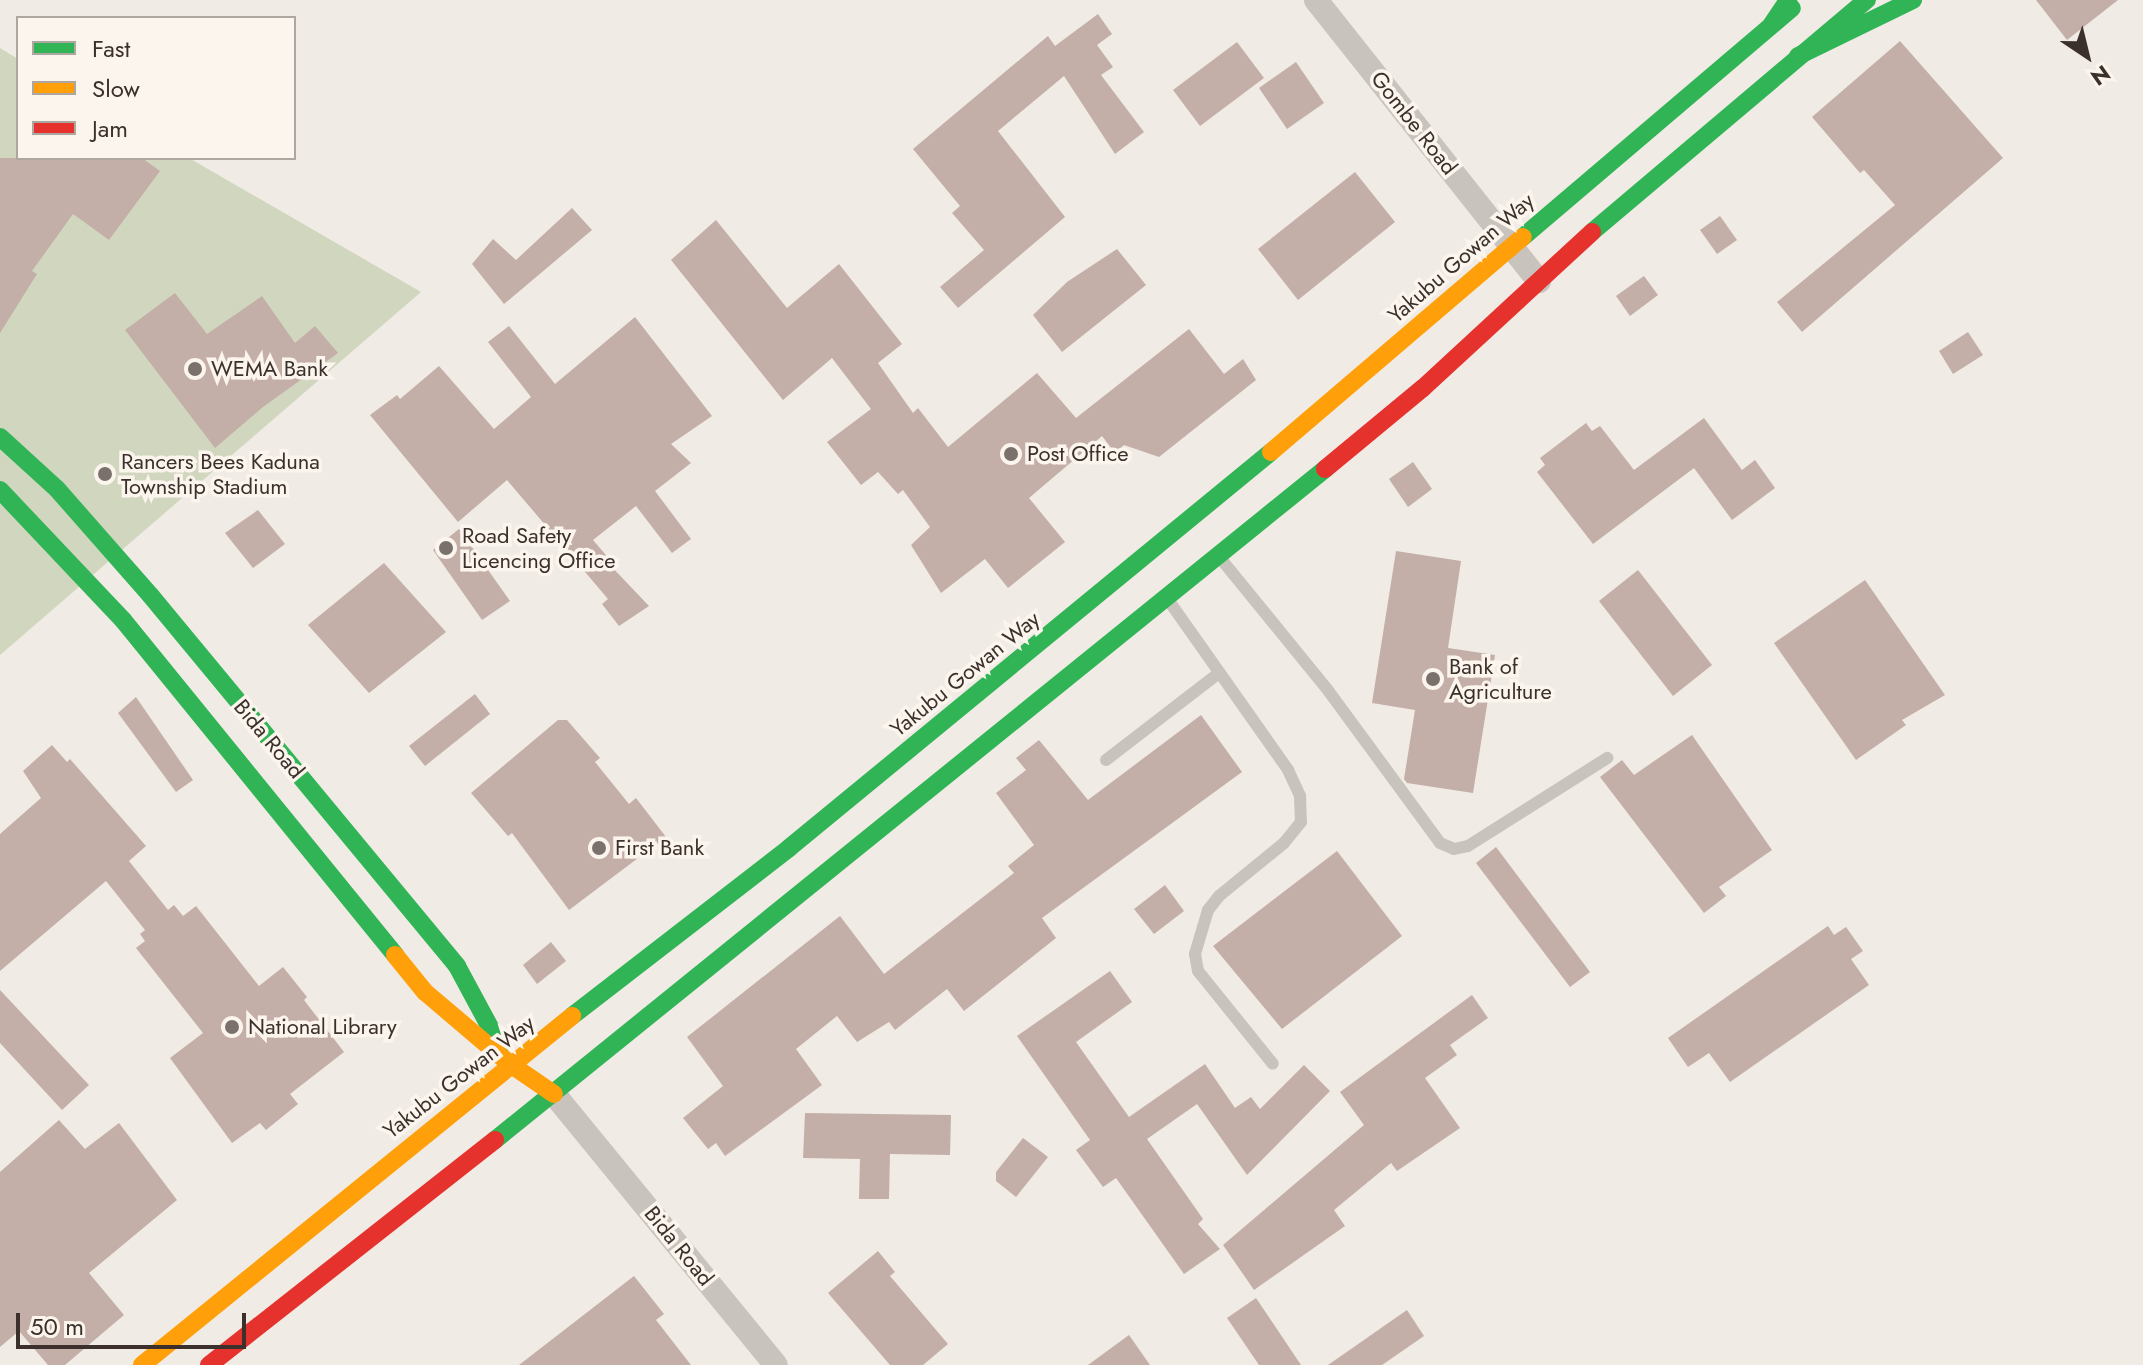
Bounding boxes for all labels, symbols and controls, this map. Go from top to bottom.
legend [16,16,296,160]
north arrow [2047,16,2127,96]
text: Fast [92,31,130,66]
text: N [2084,58,2117,94]
street label: Gombe Road [1365,66,1463,180]
text: Slow [92,71,140,106]
text: Jam [92,111,128,146]
street label: Yakubu Gowan Way [1383,187,1539,329]
place label: WEMA Bank [211,356,328,382]
marker: WEMA Bank [186,360,204,378]
place label: Post Office [1027,441,1129,467]
marker: Post Office [1002,445,1020,463]
place label: Rancers Bees Kaduna Township Stadium [121,448,320,500]
marker: Rancers Bees Kaduna Township Stadium [96,465,114,483]
place label: Road Safety Licencing Office [462,522,615,574]
marker: Road Safety Licencing Office [437,539,455,557]
street label: Yakubu Gowan Way [885,606,1045,742]
place label: Bank of Agriculture [1449,653,1552,704]
marker: Bank of Agriculture [1424,670,1442,688]
street label: Bida Road [228,694,310,784]
place label: First Bank [615,835,704,861]
marker: First Bank [590,839,608,857]
street label: Yakubu Gowan Way [378,1010,540,1144]
place label: National Library [248,1014,397,1040]
marker: National Library [223,1018,241,1036]
street label: Bida Road [639,1201,719,1291]
scale bar [20,1297,250,1347]
text: 50 m [30,1309,84,1344]

